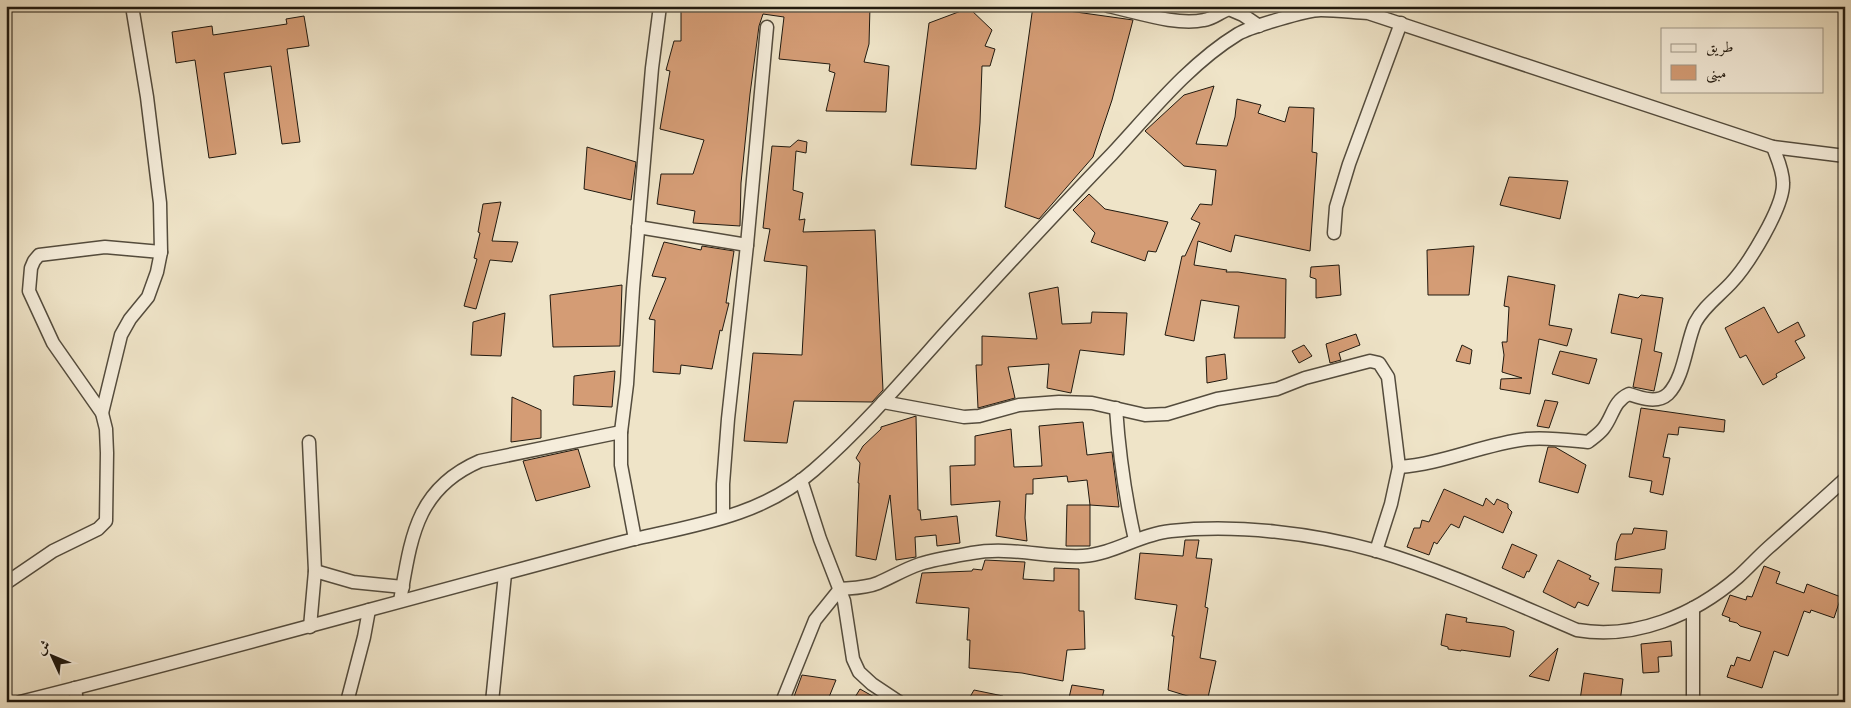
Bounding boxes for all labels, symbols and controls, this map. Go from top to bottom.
legend [1661,28,1824,92]
text: طريق [1706,38,1733,57]
text: مبنى [1706,64,1726,84]
north arrow [28,630,78,680]
text: ش [32,636,55,659]

